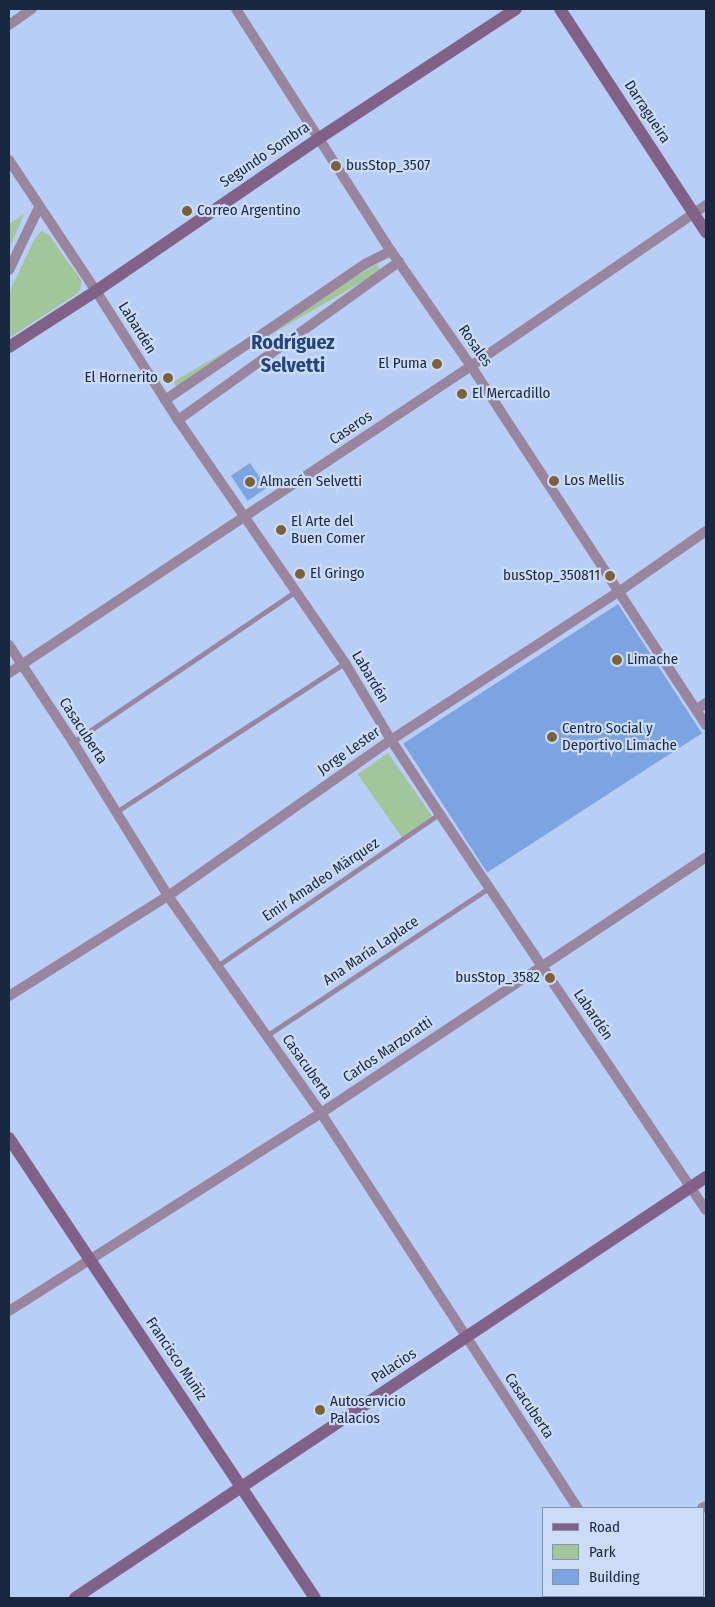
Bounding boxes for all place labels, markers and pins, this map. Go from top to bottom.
place label: busStop_3507 [346,157,430,175]
marker: busStop_3507 [330,160,342,172]
place label: Correo Argentino [197,202,301,220]
marker: Correo Argentino [181,205,193,217]
place label: El Puma [378,355,427,373]
marker: El Puma [431,358,443,370]
place label: El Hornerito [84,369,158,387]
marker: El Hornerito [162,372,174,384]
place label: El Mercadillo [472,385,550,403]
marker: El Mercadillo [456,388,468,400]
place label: Los Mellis [564,472,624,490]
place label: Almacén Selvetti [260,473,362,491]
marker: Los Mellis [548,475,560,487]
marker: Almacén Selvetti [244,476,256,488]
place label: El Arte del Buen Comer [291,512,365,547]
marker: El Arte del Buen Comer [275,524,287,536]
place label: El Gringo [310,565,365,583]
place label: busStop_350811 [503,567,600,585]
marker: El Gringo [294,568,306,580]
marker: busStop_350811 [604,570,616,582]
place label: Limache [627,651,678,669]
marker: Limache [611,654,623,666]
place label: Centro Social y Deportivo Limache [562,719,677,754]
marker: Centro Social y Deportivo Limache [546,731,558,743]
place label: busStop_3582 [455,969,540,987]
marker: busStop_3582 [544,972,556,984]
place label: Autoservicio Palacios [330,1392,406,1427]
marker: Autoservicio Palacios [314,1404,326,1416]

